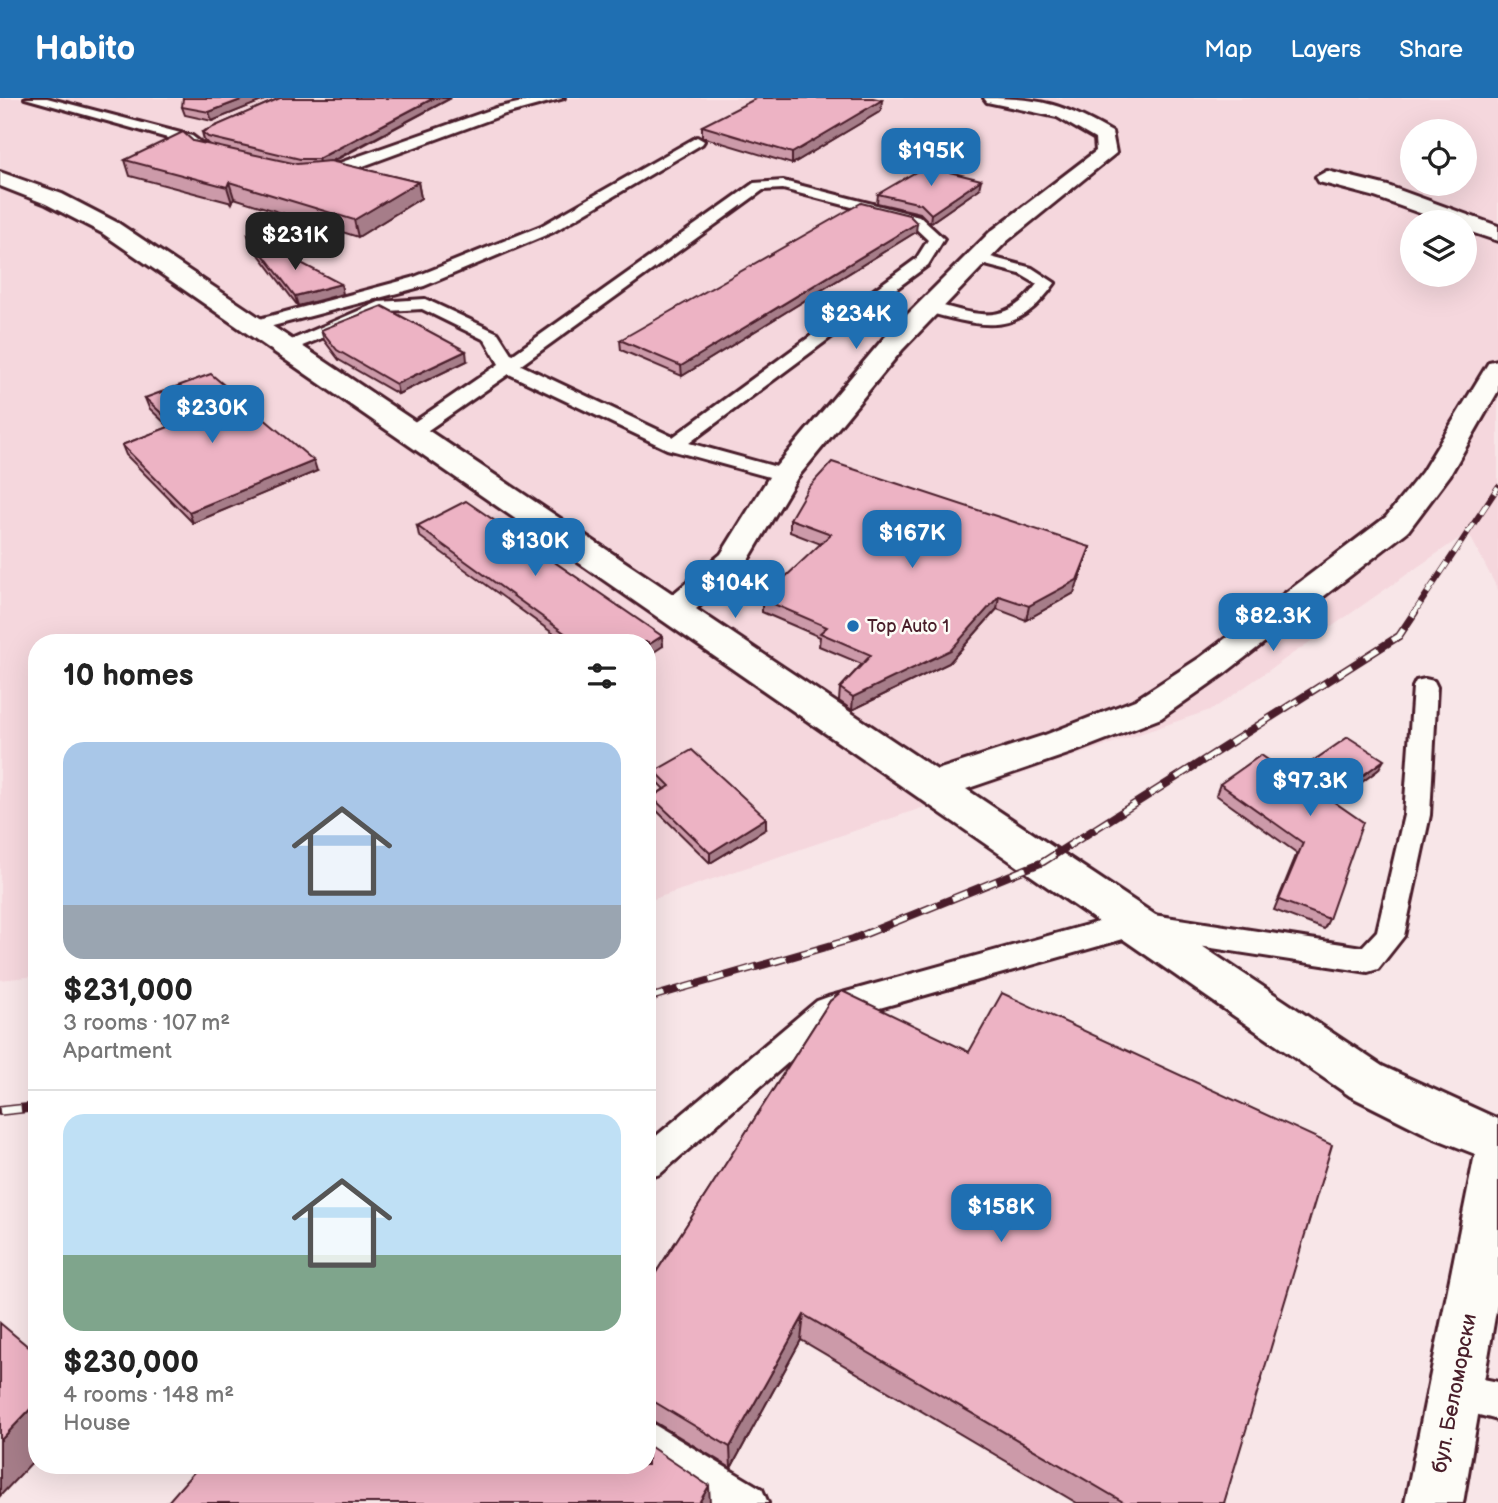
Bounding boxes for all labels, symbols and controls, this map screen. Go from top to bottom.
text: Habito [35,29,135,69]
text: Map [1204,35,1252,64]
text: Layers [1290,35,1361,64]
text: Share [1399,35,1463,64]
map controls [1400,119,1477,287]
button: locate [1400,119,1477,196]
pin: $195K [882,129,980,188]
text: $195K [897,137,965,165]
button: layers [1400,210,1477,287]
pin: $231K [246,212,344,272]
text: $231K [261,221,329,249]
pin: $234K [807,292,905,351]
text: $234K [821,300,891,328]
pin: $230K [163,386,261,445]
text: $230K [176,394,248,422]
pin: $167K [863,510,961,570]
pin: $130K [486,518,584,578]
text: $167K [878,519,946,547]
text: $130K [501,527,569,555]
pin: $104K [686,560,784,620]
text: $104K [701,569,769,597]
pin: $82.3K [1216,594,1330,653]
text: $82.3K [1235,602,1311,630]
place label: Top Auto 1 [867,616,949,637]
marker: Top Auto 1 [845,618,861,634]
icon: filters [583,657,621,695]
text: 10 homes [63,658,194,694]
pin: $97.3K [1253,758,1367,818]
text: $97.3K [1272,767,1348,795]
icon: home [279,788,405,914]
text: $231,000 [63,973,193,1009]
text: 3 rooms · 107 m² [63,1009,230,1037]
text: Apartment [63,1037,172,1065]
icon: home [279,1160,405,1286]
pin: $158K [952,1184,1050,1244]
text: $158K [967,1193,1035,1221]
street label: бул. Беломорски [1427,1311,1482,1475]
text: $230,000 [63,1345,199,1381]
text: 4 rooms · 148 m² [63,1381,234,1409]
text: House [63,1409,130,1437]

